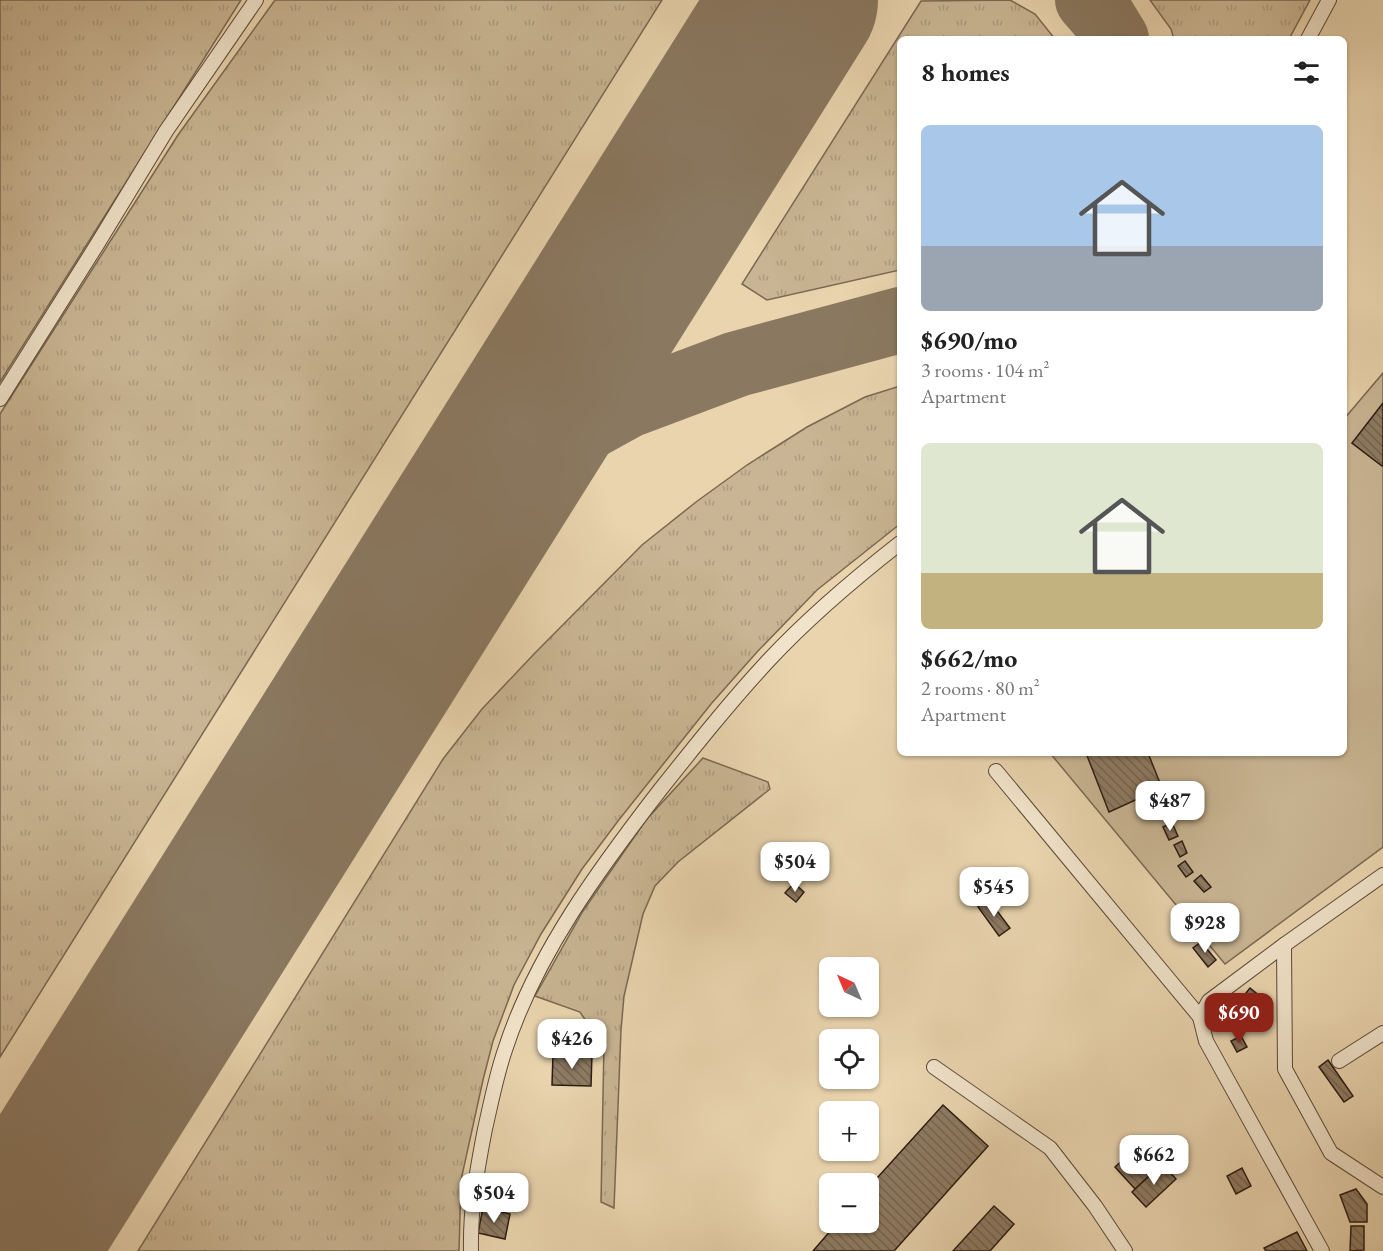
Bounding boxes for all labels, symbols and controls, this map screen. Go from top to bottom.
text: 8 homes [921,55,1010,89]
icon: filters [1290,56,1323,89]
icon: home [1068,164,1176,272]
text: $690/mo [921,323,1017,357]
text: 3 rooms · 104 m² [921,357,1049,383]
text: Apartment [921,383,1006,409]
icon: home [1068,482,1176,590]
text: $662/mo [921,641,1017,675]
text: 2 rooms · 80 m² [921,675,1040,701]
text: Apartment [921,701,1006,727]
pin: $487 [1134,781,1206,832]
text: $487 [1150,787,1190,813]
pin: $504 [759,842,831,893]
text: $504 [775,848,815,874]
pin: $545 [958,867,1030,918]
text: $545 [974,873,1014,899]
pin: $928 [1169,903,1241,954]
text: $928 [1185,909,1225,935]
north arrow [819,957,879,1017]
map controls [819,957,879,1233]
pin: $690 [1203,993,1275,1044]
text: $690 [1219,999,1259,1025]
pin: $426 [536,1019,608,1070]
text: $426 [552,1025,592,1051]
button: locate [819,1029,879,1089]
button: + [819,1101,879,1161]
pin: $662 [1118,1135,1190,1186]
text: $662 [1134,1141,1174,1167]
pin: $504 [458,1173,530,1224]
button: − [819,1173,879,1233]
text: $504 [474,1179,514,1205]

